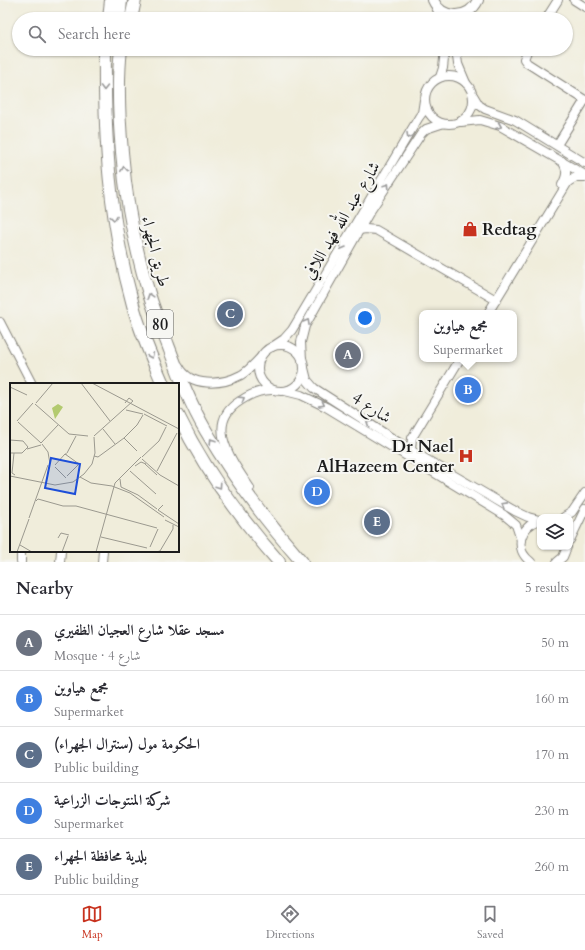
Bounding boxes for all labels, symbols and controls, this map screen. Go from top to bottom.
search box [12,12,573,56]
icon: search [26,23,48,45]
text: Search here [58,24,131,44]
one-way arrow [100,85,109,91]
one-way arrow [494,121,502,129]
one-way arrow [406,132,413,139]
street label: شارع عبد الله فهد اللافي [295,156,388,285]
one-way arrow [119,166,128,172]
one-way arrow [382,183,390,190]
street label: طريق الجهراء [136,213,175,289]
one-way arrow [109,214,118,221]
place label: Redtag [482,218,537,241]
shop icon: Redtag [461,220,479,238]
one-way arrow [339,243,346,250]
one-way arrow [146,293,155,300]
pin: C [217,299,243,329]
your location [355,308,375,328]
road number: 80 [147,310,173,338]
popup [419,310,517,362]
text: مجمع هياوين [433,316,487,336]
one-way arrow [302,319,310,326]
pin: A [335,340,361,370]
text: Supermarket [433,341,503,359]
one-way arrow [147,353,155,360]
pin: B [455,375,481,405]
inset map [10,383,179,552]
street label: شارع 4 [346,386,396,430]
one-way arrow [238,397,245,404]
one-way arrow [318,400,325,407]
one-way arrow [366,421,373,428]
place label: Dr Nael AlHazeem Center [317,435,454,478]
one-way arrow [209,438,217,445]
hospital icon: Dr Nael AlHazeem Center [457,447,475,465]
pin: D [304,477,330,507]
one-way arrow [214,481,221,488]
one-way arrow [500,502,508,509]
pin: E [364,507,390,537]
map controls [537,514,573,550]
button: layers [537,514,573,550]
text: Nearby [16,577,73,600]
text: 5 results [525,579,569,597]
text: مسجد عقلا شارع العجيان الظفيري [54,620,224,640]
text: A [24,634,34,652]
text: 50 m [541,634,569,652]
text: Mosque · شارع 4 [54,647,141,665]
text: مجمع هياوين [54,678,108,698]
text: B [24,690,34,708]
text: 160 m [535,690,569,708]
text: Supermarket [54,703,124,721]
text: الحكومة مول (سنترال الجهراء) [54,734,200,754]
text: C [24,746,34,764]
text: 170 m [535,746,569,764]
text: Public building [54,759,139,777]
text: شركة المنتوجات الزراعية [54,790,170,810]
text: D [23,802,35,820]
text: 230 m [535,802,569,820]
text: Supermarket [54,815,124,833]
text: بلدية محافظة الجهراء [54,846,147,866]
text: E [25,858,33,876]
text: 260 m [535,858,569,876]
text: Public building [54,871,139,889]
tab: Map [81,903,103,942]
tab: Directions [266,903,314,942]
tab: Saved [477,903,504,942]

